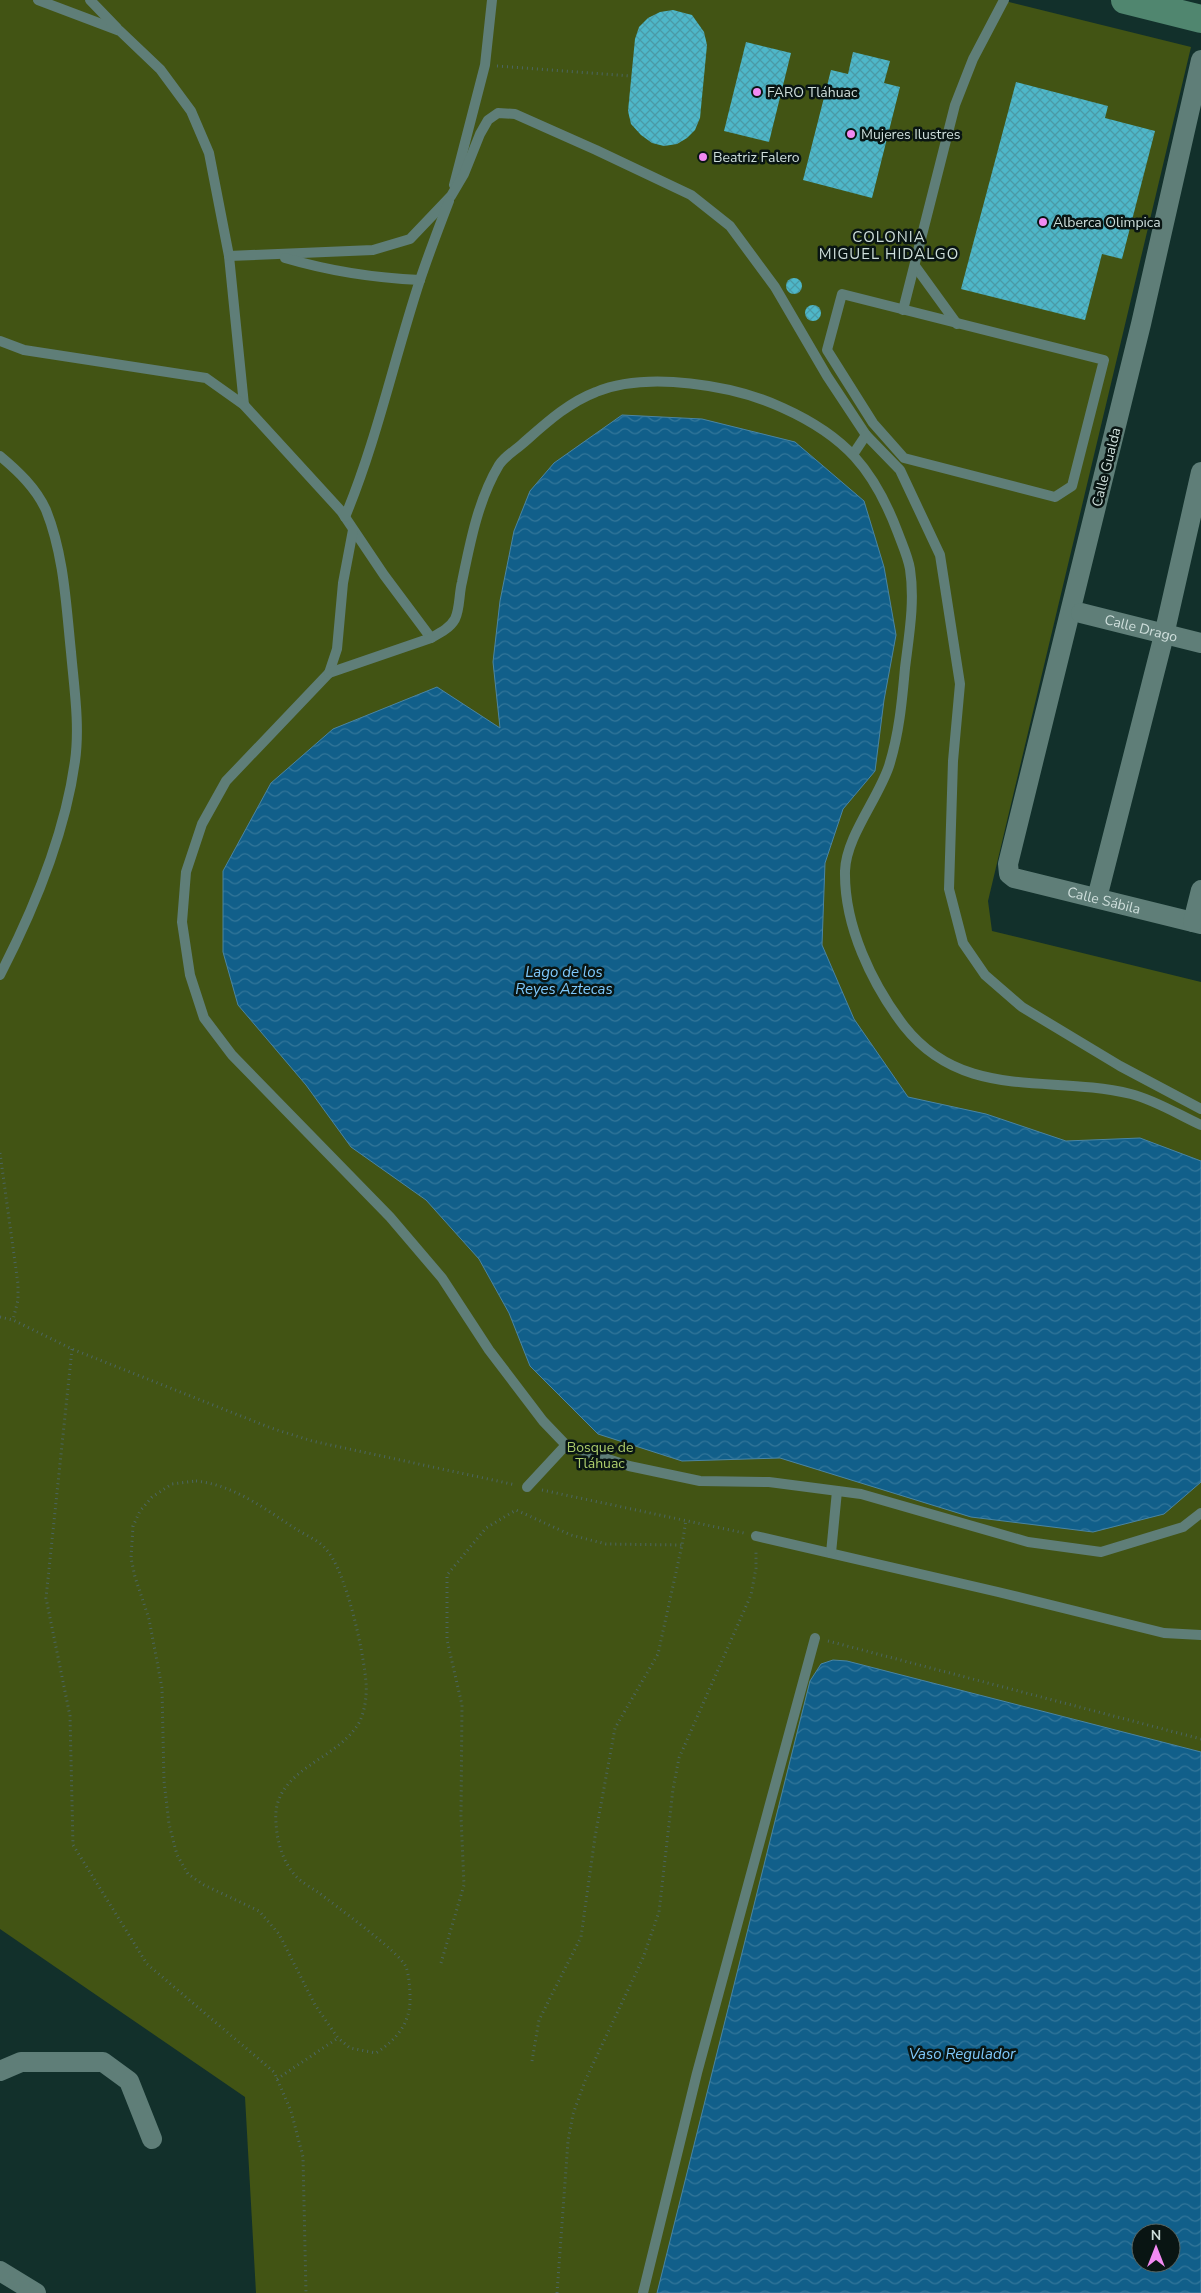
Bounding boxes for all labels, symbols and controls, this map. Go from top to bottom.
place label: FARO Tláhuac [767,83,858,102]
marker: FARO Tláhuac [751,86,763,98]
place label: Mujeres Ilustres [861,125,961,144]
marker: Mujeres Ilustres [845,128,857,140]
place label: Beatriz Falero [713,148,800,167]
marker: Beatriz Falero [697,151,709,163]
place label: Alberca Olimpica [1053,213,1161,232]
marker: Alberca Olimpica [1037,216,1049,228]
district label: COLONIA MIGUEL HIDALGO [819,227,959,264]
street label: Calle Gualda [1087,426,1125,509]
street label: Calle Drago [1102,610,1180,647]
street label: Calle Sábila [1065,882,1143,919]
water label: Lago de los Reyes Aztecas [515,962,613,999]
park label: Bosque de Tláhuac [567,1438,633,1473]
water label: Vaso Regulador [909,2044,1016,2064]
north arrow [1131,2223,1181,2273]
text: N [1151,2226,1161,2245]

